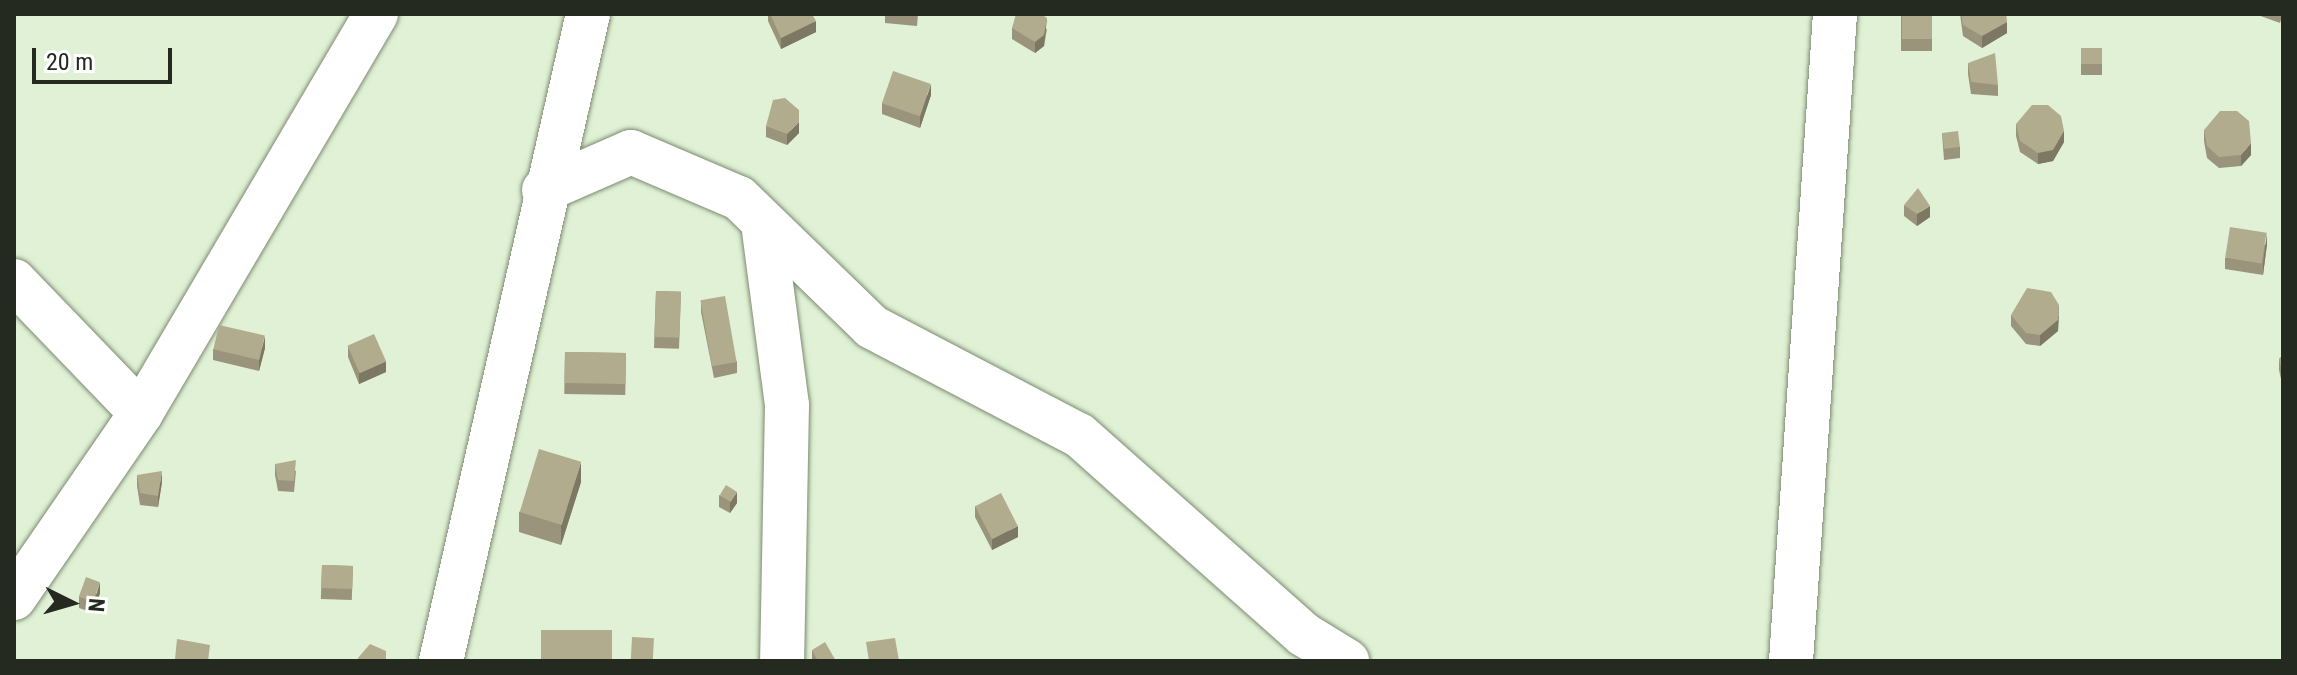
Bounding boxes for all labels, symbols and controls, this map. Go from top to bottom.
scale bar [36,32,176,82]
text: 20 m [46,48,93,76]
north arrow [32,563,112,643]
text: N [83,597,109,613]

